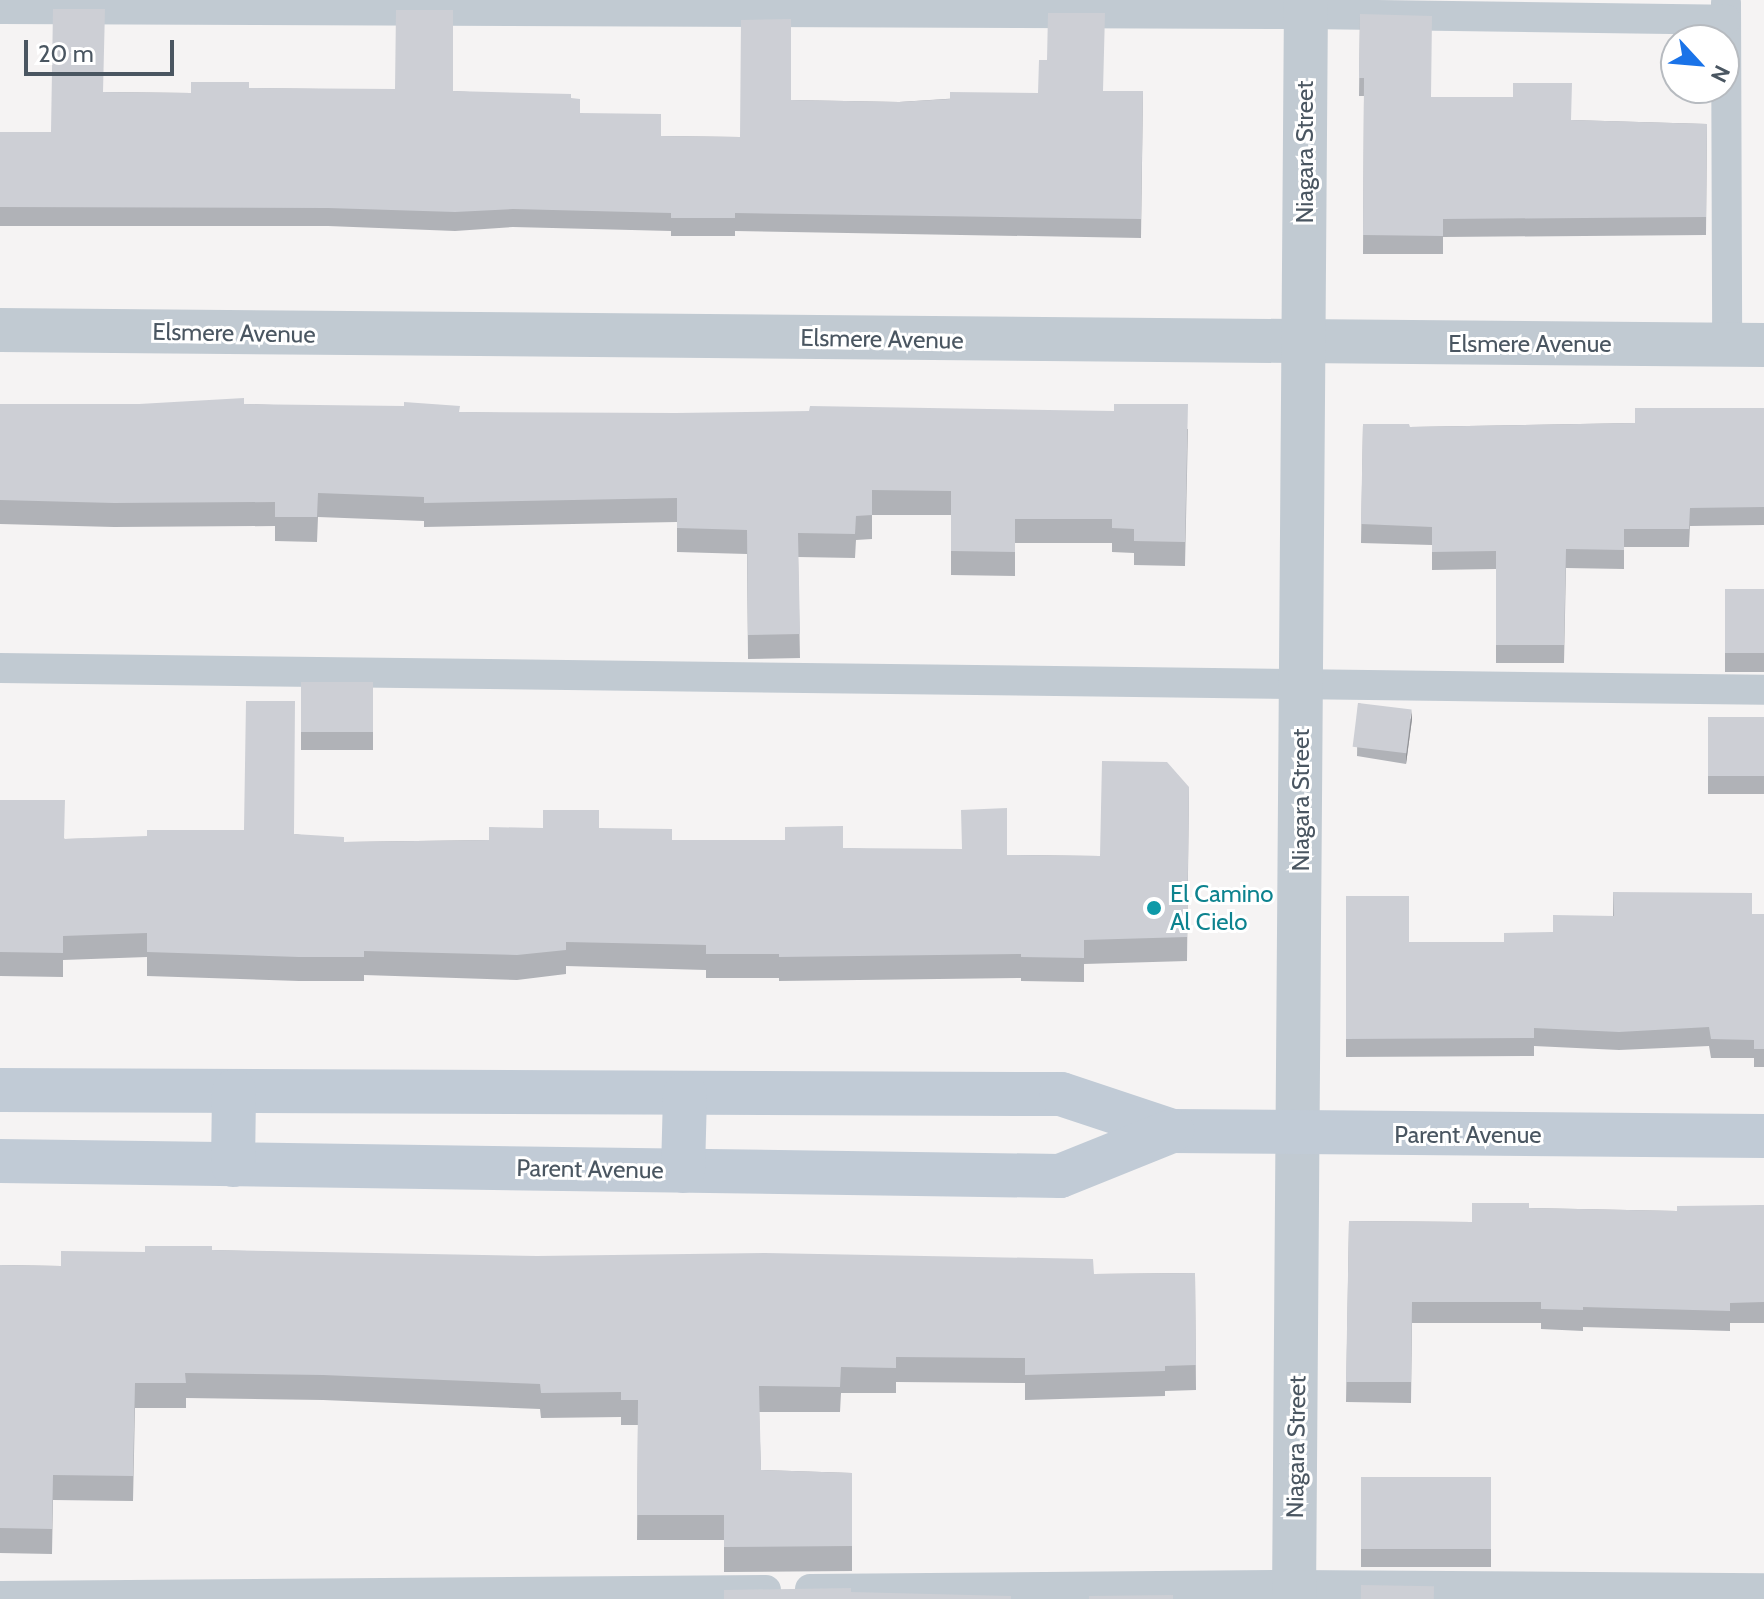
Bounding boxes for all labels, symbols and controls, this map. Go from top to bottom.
scale bar [28,24,178,74]
north arrow [1660,24,1740,104]
text: 20 m [38,39,94,68]
text: N [1705,61,1736,87]
street label: Niagara Street [1291,81,1319,223]
street label: Elsmere Avenue [152,317,316,349]
street label: Elsmere Avenue [800,323,964,355]
street label: Elsmere Avenue [1448,330,1612,358]
street label: Niagara Street [1287,729,1315,871]
place label: El Camino Al Cielo [1170,880,1273,936]
marker: El Camino Al Cielo [1145,899,1163,917]
street label: Parent Avenue [1394,1121,1542,1149]
street label: Parent Avenue [516,1153,664,1185]
street label: Niagara Street [1280,1375,1312,1519]

